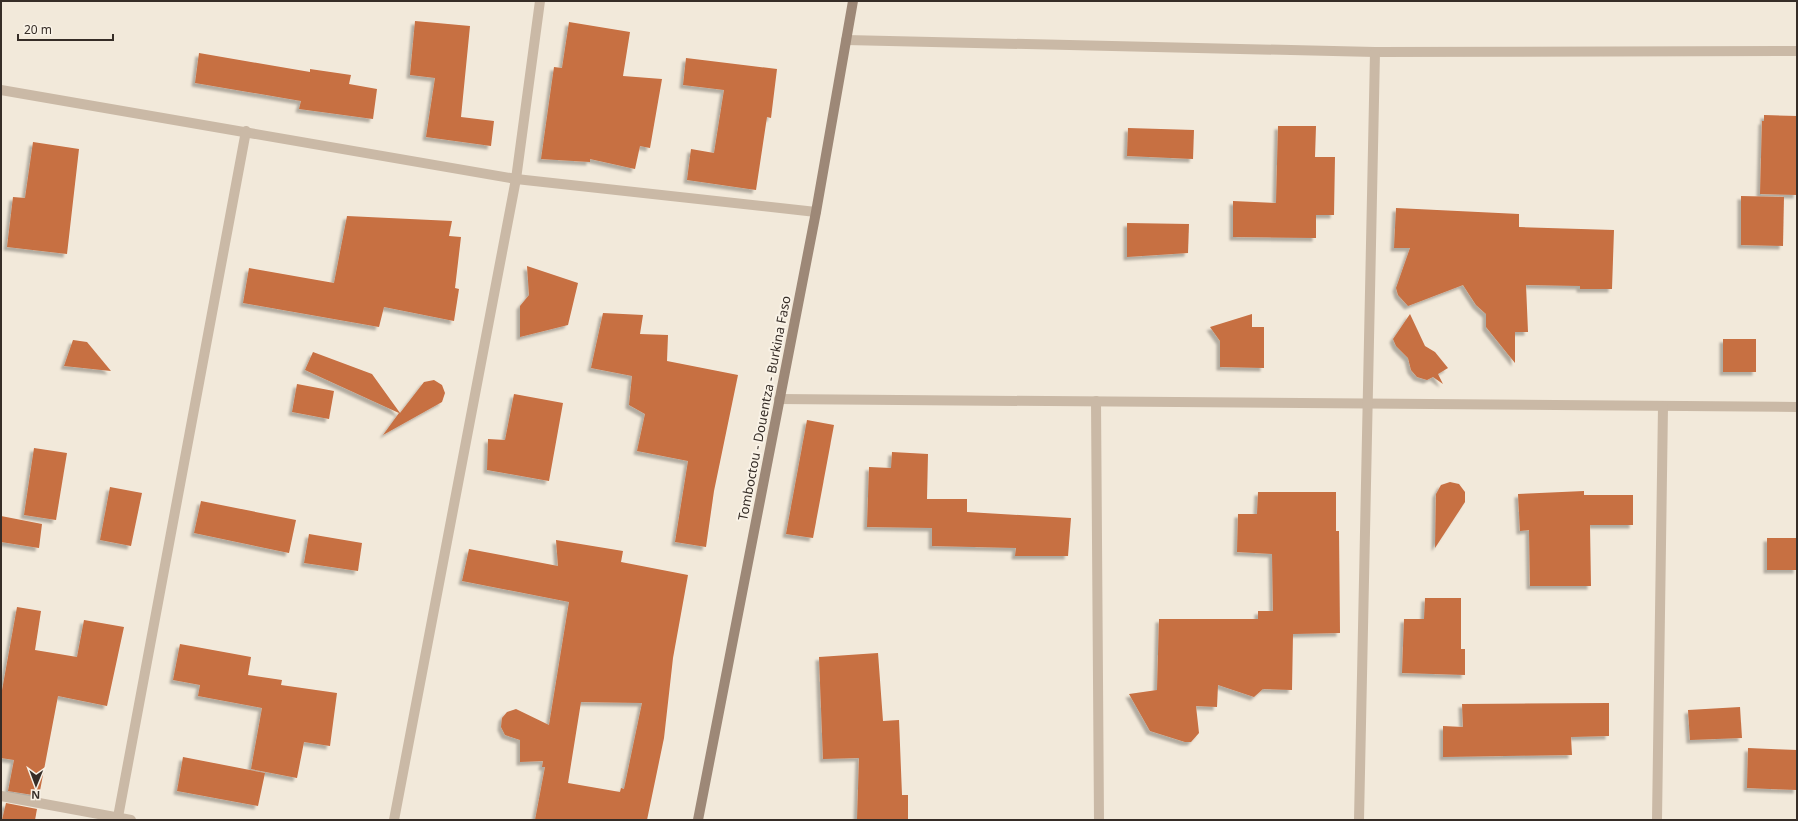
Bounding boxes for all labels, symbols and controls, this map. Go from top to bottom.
scale bar [18,16,113,42]
text: 20 m [24,21,52,38]
street label: Tomboctou - Douentza - Burkina Faso [733,294,795,522]
north arrow [16,765,56,805]
text: N [31,788,40,803]

